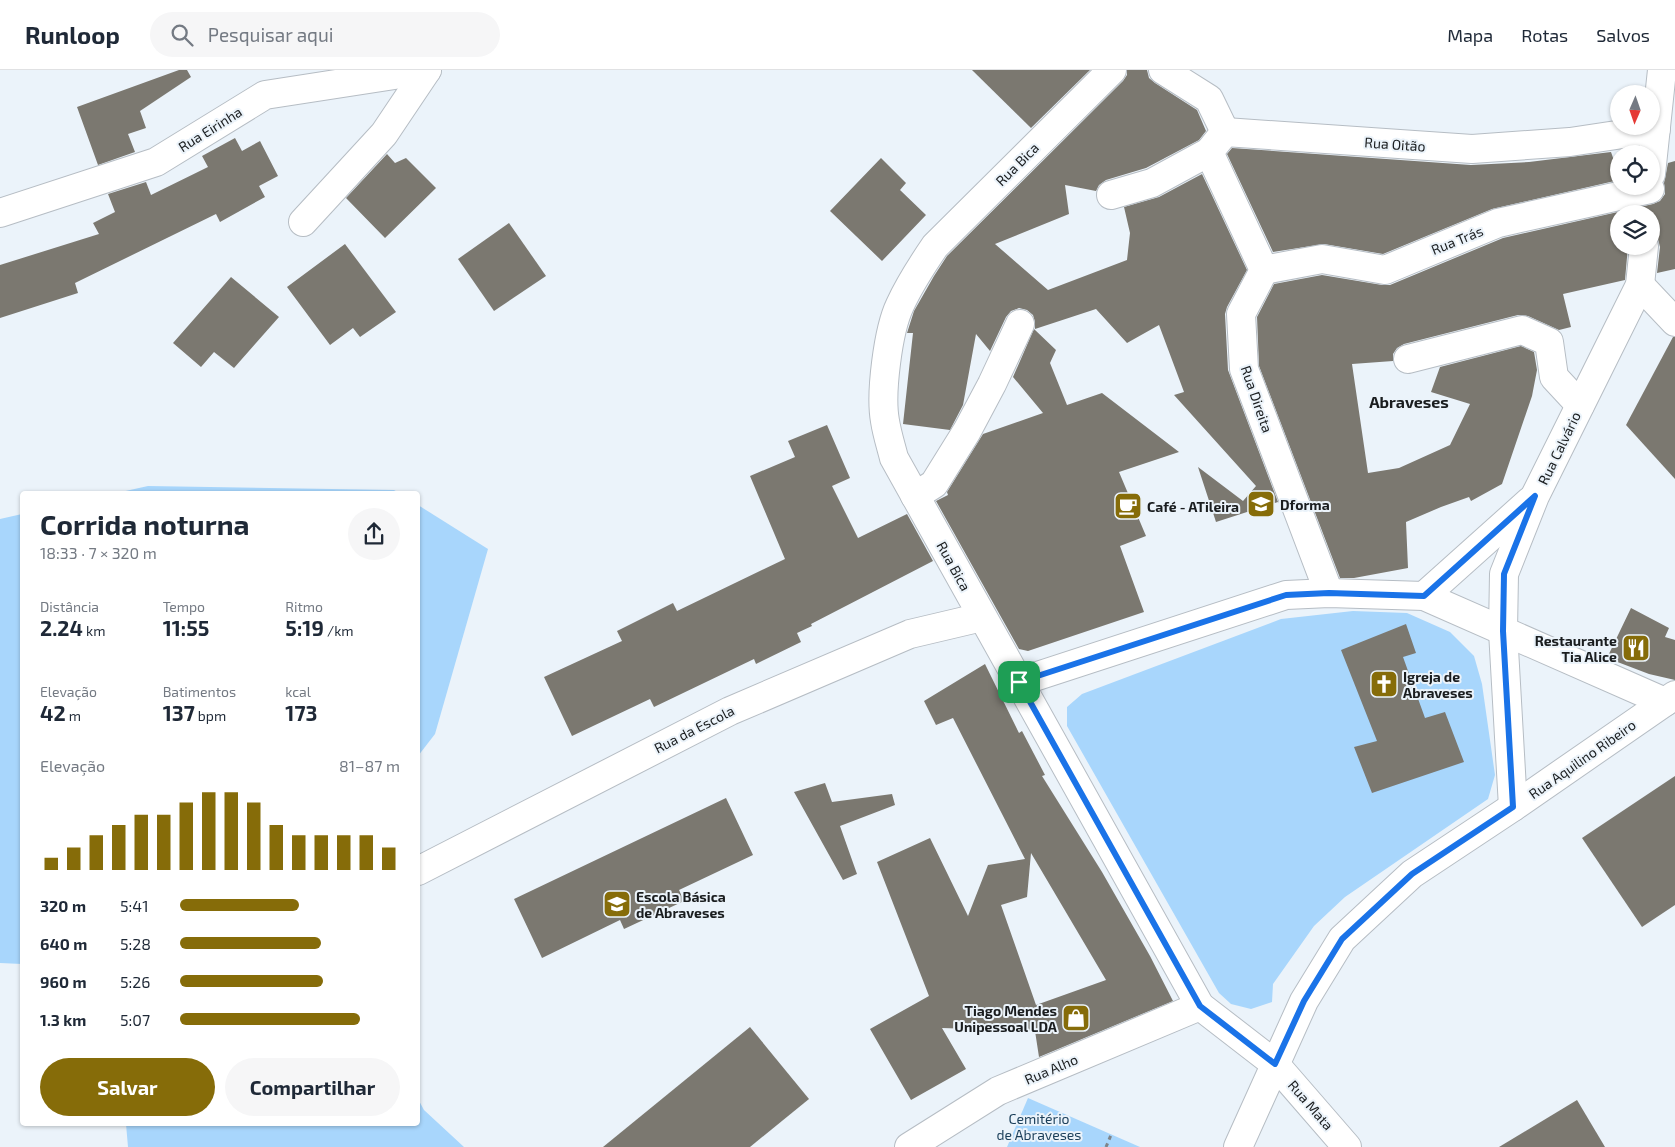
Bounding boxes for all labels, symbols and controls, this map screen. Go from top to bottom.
search box [150,12,500,57]
text: Runloop [25,20,120,49]
icon: search [168,21,196,49]
text: Pesquisar aqui [208,23,333,46]
text: Mapa [1447,24,1493,46]
text: Rotas [1521,24,1568,46]
text: Salvos [1596,24,1650,46]
north arrow [1610,85,1660,135]
map controls [1610,85,1660,255]
street label: Rua Eirinha [175,103,245,155]
street label: Rua Oitão [1364,133,1426,155]
street label: Rua Bica [992,139,1042,189]
button: locate [1610,145,1660,195]
button: layers [1610,205,1660,255]
street label: Rua Trás [1429,222,1485,258]
street label: Rua Direita [1238,363,1276,435]
district label: Abraveses [1369,392,1449,411]
street label: Rua Calvário [1534,409,1584,487]
school or university icon: Dforma [1246,489,1276,519]
cafe icon: Café - ATileira [1113,491,1143,521]
place label: Dforma [1280,496,1330,513]
place label: Café - ATileira [1147,498,1239,515]
text: Corrida noturna [40,507,249,541]
button: share [348,508,400,560]
street label: Rua Bica [933,538,975,594]
text: 18:33 · 7 × 320 m [40,543,157,562]
text: Distância [40,598,99,615]
text: Tempo [163,598,205,615]
text: Ritmo [285,598,323,615]
text: 2.24 [40,615,83,640]
text: 11:55 [163,615,209,640]
text: 5:19 [285,615,324,640]
text: km [83,622,105,639]
text: /km [324,622,354,639]
place label: Restaurante Tia Alice [1535,632,1617,665]
restaurant icon: Restaurante Tia Alice [1621,633,1651,663]
pin [998,661,1040,703]
icon: arrive [1005,668,1033,696]
place label: Igreja de Abraveses [1403,668,1473,701]
church icon: Igreja de Abraveses [1369,669,1399,699]
text: Elevação [40,683,97,700]
text: Batimentos [163,683,236,700]
text: kcal [285,683,311,700]
text: 42 [40,700,66,725]
text: 137 [163,700,195,725]
text: 173 [285,700,317,725]
street label: Rua da Escola [651,702,737,756]
text: m [66,707,81,724]
text: bpm [195,707,226,724]
street label: Rua Aquilino Ribeiro [1525,716,1639,802]
text: Elevação [40,756,105,775]
text: 81–87 m [339,756,400,775]
place label: Escola Básica de Abraveses [636,888,726,921]
school or university icon: Escola Básica de Abraveses [602,889,632,919]
text: 320 m [40,896,86,915]
text: 5:41 [120,896,149,915]
text: 640 m [40,934,87,953]
text: 5:28 [120,934,151,953]
text: 960 m [40,972,87,991]
text: 5:26 [120,972,151,991]
place label: Tiago Mendes Unipessoal LDA [954,1002,1058,1035]
shop icon: Tiago Mendes Unipessoal LDA [1061,1003,1091,1033]
text: 1.3 km [40,1010,86,1029]
text: 5:07 [120,1010,150,1029]
street label: Rua Alho [1022,1050,1080,1088]
button: Salvar [40,1058,215,1116]
button: Compartilhar [225,1058,400,1116]
street label: Rua Mata [1285,1077,1337,1133]
park label: Cemitério de Abraveses [997,1110,1081,1143]

